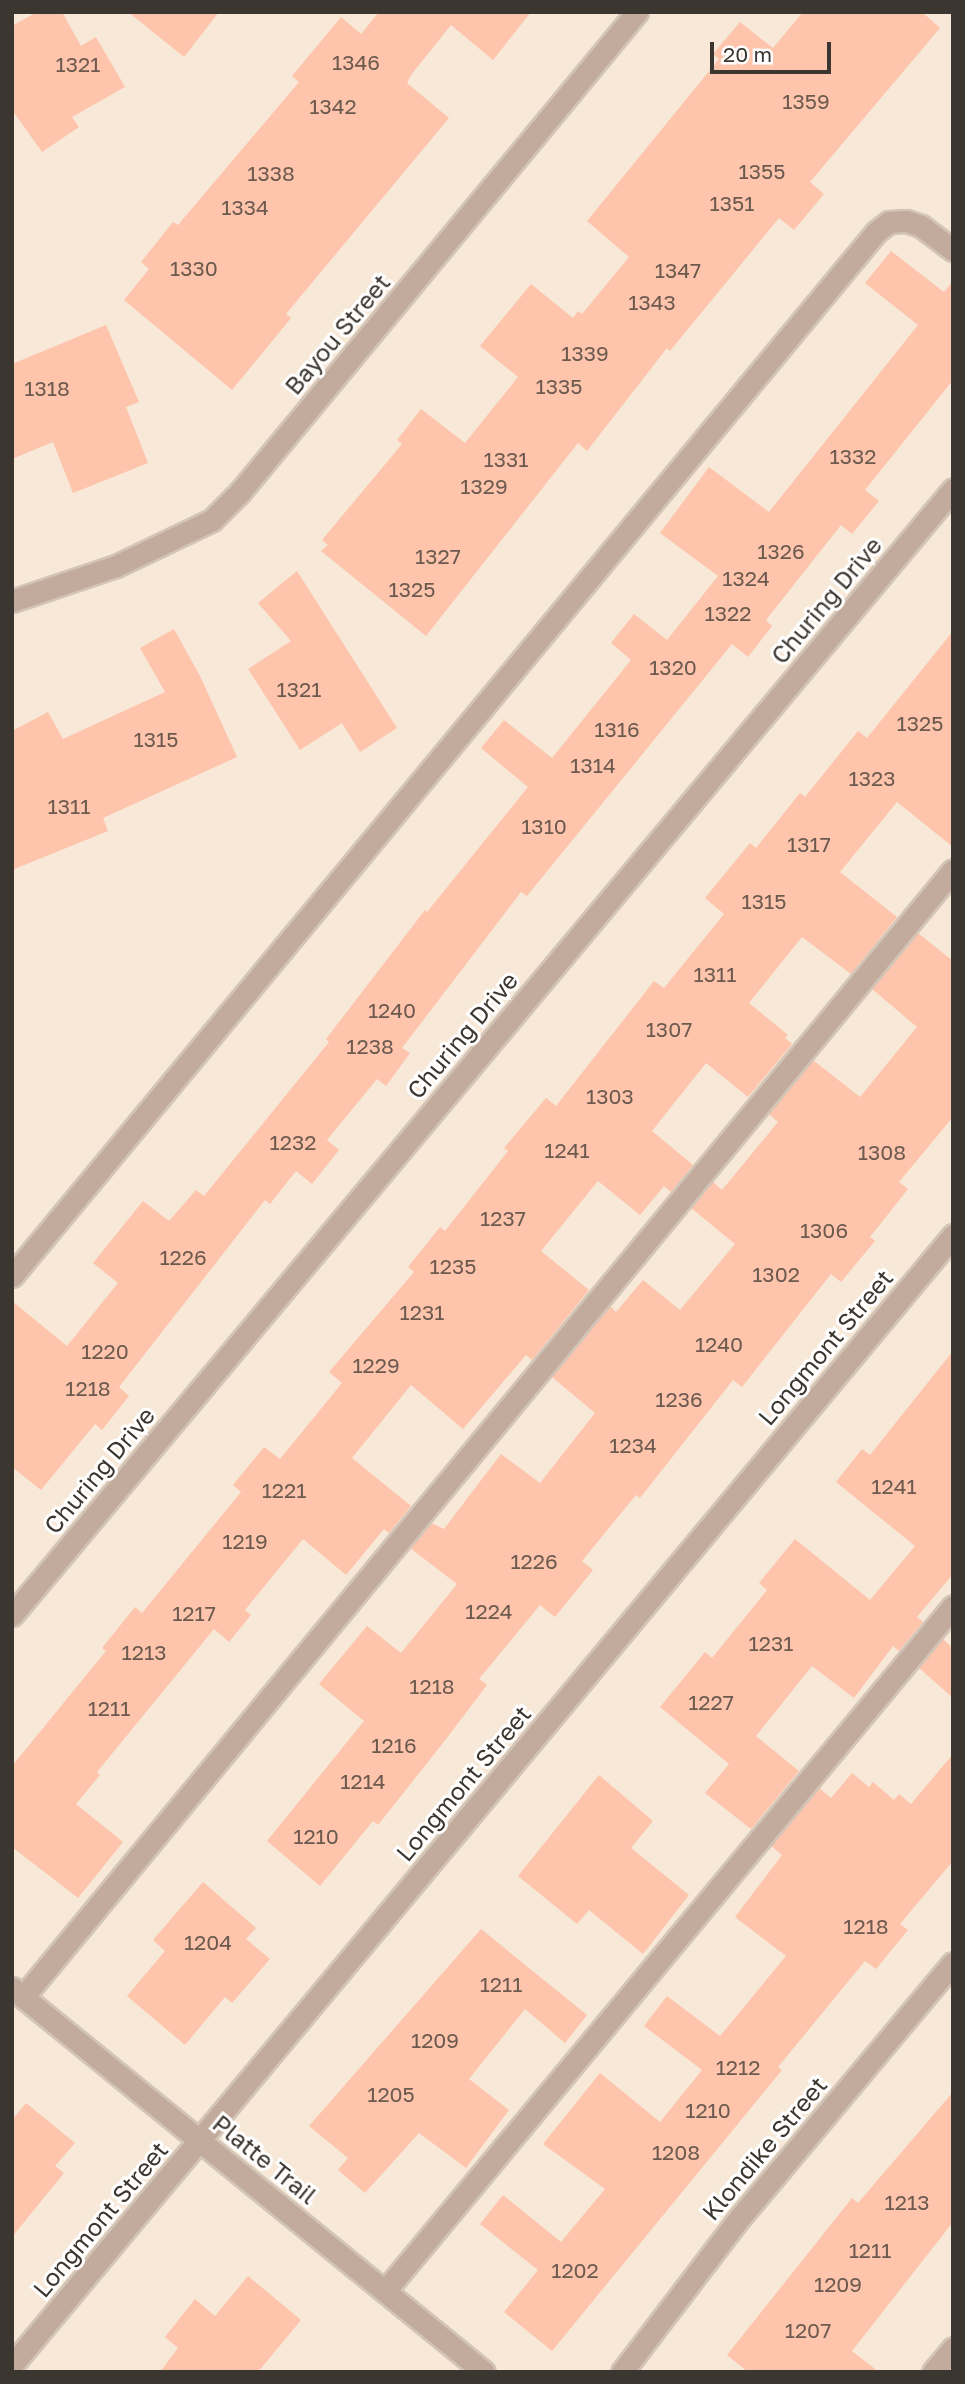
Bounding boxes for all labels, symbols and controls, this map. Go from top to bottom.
scale bar [713,28,834,72]
text: 20 m [723,41,772,67]
house number: 1346 [332,49,380,75]
house number: 1321 [56,51,100,77]
house number: 1359 [782,88,830,114]
house number: 1342 [309,93,357,119]
house number: 1355 [739,158,785,184]
house number: 1338 [247,160,295,186]
house number: 1351 [710,190,754,216]
house number: 1334 [221,194,269,220]
house number: 1330 [170,255,218,281]
house number: 1347 [655,257,701,283]
street label: Bayou Street [278,268,396,400]
house number: 1343 [628,289,676,315]
house number: 1339 [561,340,609,366]
house number: 1335 [536,373,582,399]
house number: 1318 [24,375,70,401]
house number: 1332 [830,443,876,469]
house number: 1331 [484,446,528,472]
house number: 1329 [460,473,508,499]
street label: Churing Drive [765,531,887,669]
house number: 1326 [757,538,805,564]
house number: 1327 [415,543,461,569]
house number: 1324 [722,565,770,591]
house number: 1325 [389,576,435,602]
house number: 1322 [705,600,751,626]
house number: 1320 [649,654,697,680]
house number: 1321 [277,676,321,702]
house number: 1325 [897,710,943,736]
house number: 1316 [594,716,640,742]
house number: 1315 [134,726,178,752]
house number: 1314 [570,752,616,778]
house number: 1323 [849,765,895,791]
house number: 1311 [48,793,90,819]
house number: 1310 [521,813,567,839]
house number: 1317 [787,831,831,857]
house number: 1315 [742,888,786,914]
house number: 1311 [694,961,736,987]
street label: Churing Drive [401,966,523,1104]
house number: 1240 [368,997,416,1023]
house number: 1307 [646,1016,692,1042]
house number: 1238 [346,1033,394,1059]
house number: 1303 [586,1083,634,1109]
house number: 1232 [270,1129,316,1155]
house number: 1241 [544,1137,590,1163]
house number: 1308 [858,1139,906,1165]
house number: 1237 [480,1205,526,1231]
house number: 1306 [800,1217,848,1243]
house number: 1226 [159,1244,207,1270]
house number: 1235 [430,1253,476,1279]
house number: 1302 [752,1261,800,1287]
street label: Longmont Street [752,1263,898,1431]
house number: 1231 [400,1299,444,1325]
house number: 1240 [695,1331,743,1357]
house number: 1220 [81,1338,129,1364]
house number: 1229 [352,1352,400,1378]
house number: 1218 [65,1375,111,1401]
house number: 1236 [655,1386,703,1412]
street label: Churing Drive [38,1401,160,1539]
house number: 1234 [609,1432,657,1458]
house number: 1241 [871,1473,917,1499]
house number: 1221 [262,1477,306,1503]
house number: 1219 [222,1528,268,1554]
house number: 1226 [510,1548,558,1574]
house number: 1224 [465,1598,513,1624]
house number: 1217 [172,1600,216,1626]
house number: 1231 [749,1630,793,1656]
house number: 1213 [122,1639,166,1665]
house number: 1218 [409,1673,455,1699]
house number: 1227 [688,1689,734,1715]
house number: 1211 [88,1695,130,1721]
street label: Longmont Street [390,1699,536,1867]
house number: 1216 [371,1732,417,1758]
house number: 1214 [340,1768,386,1794]
house number: 1210 [293,1823,339,1849]
house number: 1218 [843,1913,889,1939]
house number: 1204 [184,1929,232,1955]
house number: 1211 [480,1971,522,1997]
house number: 1209 [411,2027,459,2053]
house number: 1212 [716,2054,760,2080]
street label: Klondike Street [696,2071,832,2225]
house number: 1205 [367,2081,415,2107]
house number: 1210 [685,2097,731,2123]
street label: Platte Trail [207,2108,323,2210]
street label: Longmont Street [27,2135,173,2303]
house number: 1208 [652,2139,700,2165]
house number: 1213 [885,2189,929,2215]
house number: 1211 [849,2237,891,2263]
house number: 1202 [551,2257,599,2283]
house number: 1209 [814,2271,862,2297]
house number: 1207 [785,2317,831,2343]

